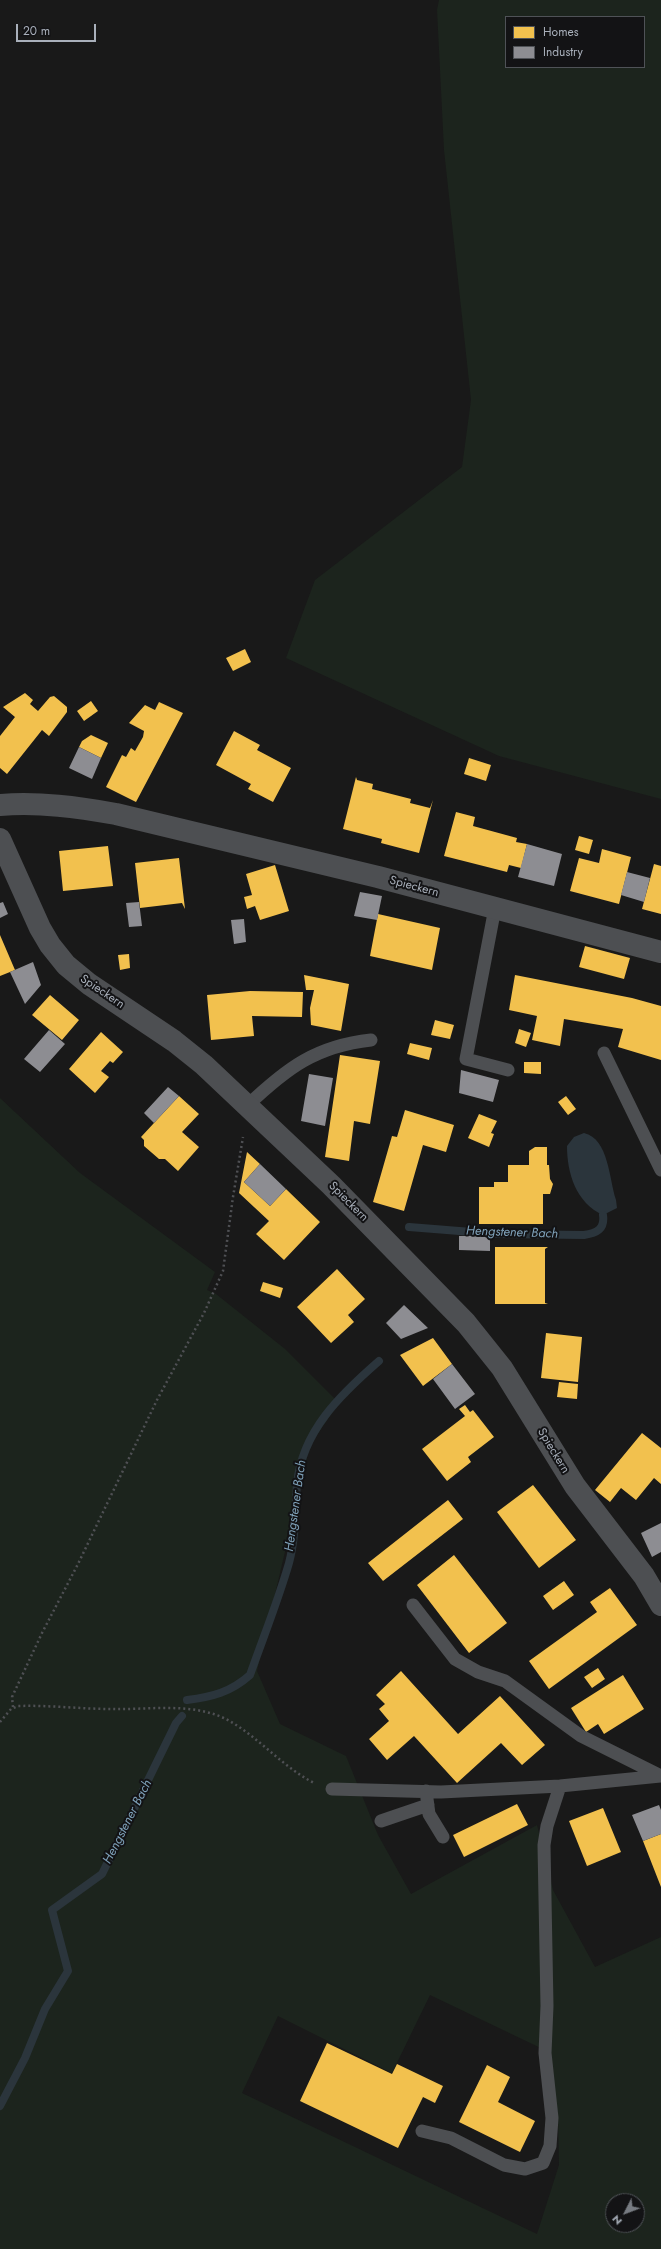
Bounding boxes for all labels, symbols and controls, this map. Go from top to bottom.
scale bar [18,16,98,42]
legend [505,16,645,68]
text: 20 m [23,22,50,40]
text: Homes [543,23,579,41]
text: Industry [543,43,583,61]
street label: Spieckern [388,874,440,900]
street label: Spieckern [77,972,127,1012]
street label: Spieckern [325,1179,371,1225]
water label: Hengstener Bach [466,1224,558,1242]
street label: Spieckern [534,1426,572,1476]
water label: Hengstener Bach [282,1459,310,1553]
water label: Hengstener Bach [100,1777,156,1867]
north arrow [605,2193,645,2233]
text: N [608,2212,626,2229]

